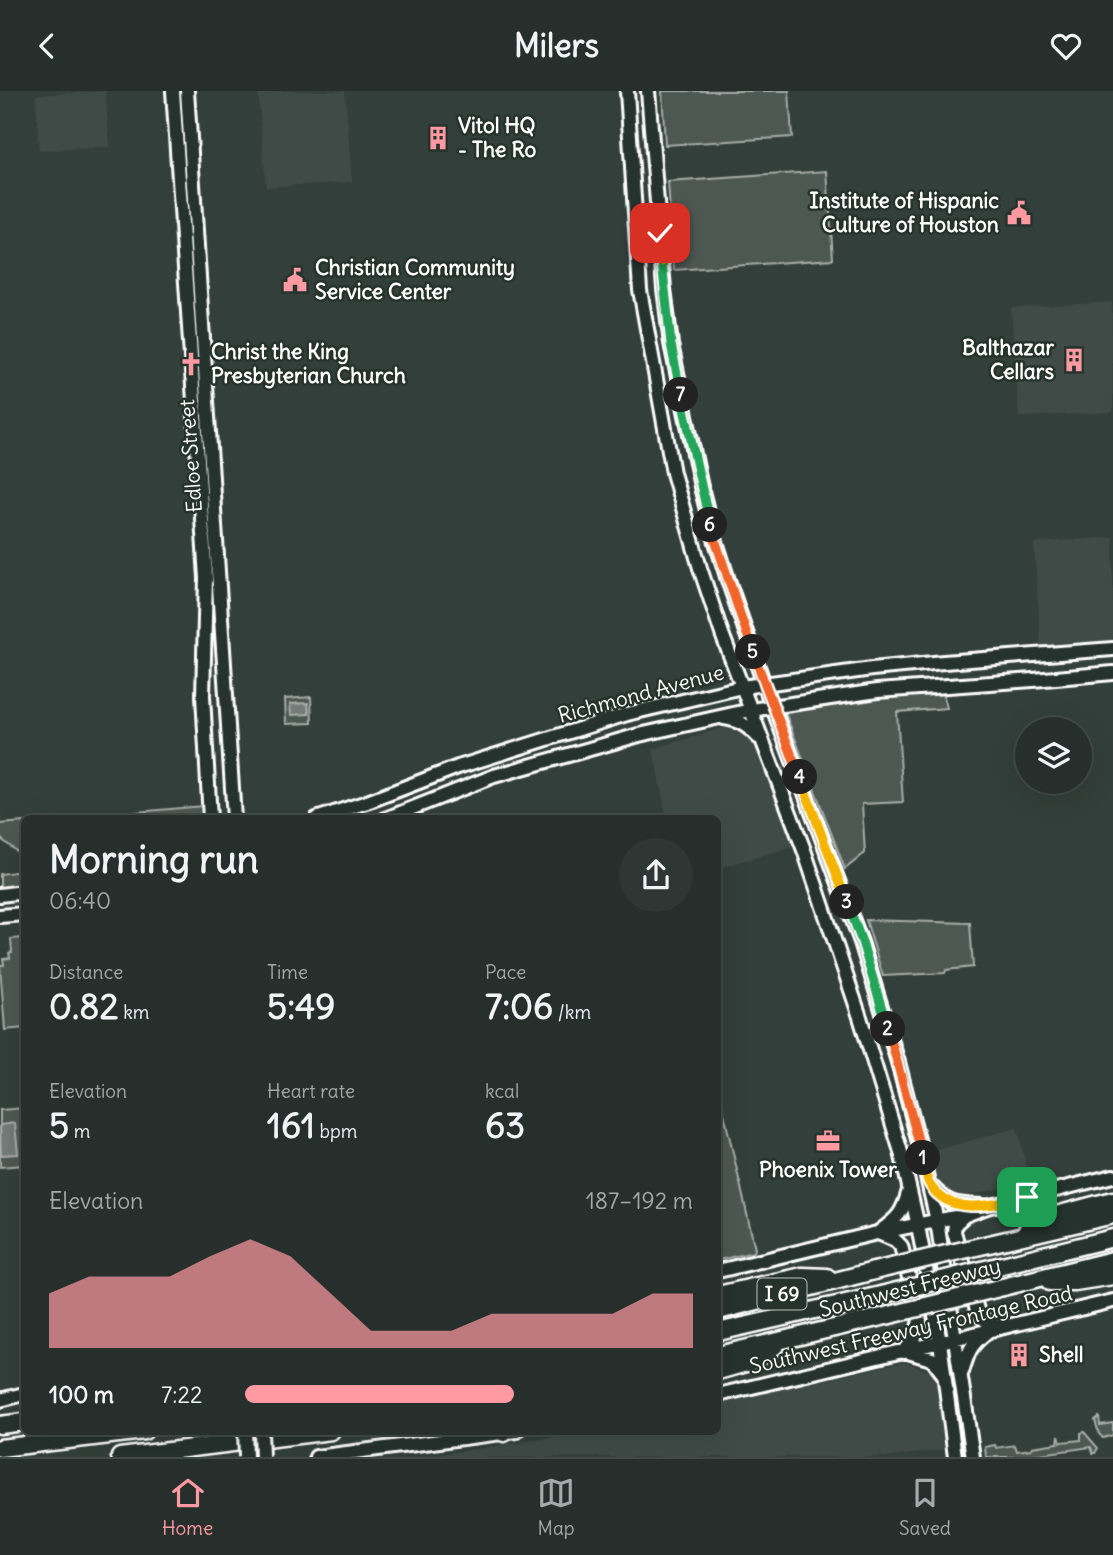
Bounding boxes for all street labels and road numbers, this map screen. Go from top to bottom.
street label: Edloe Street [173,399,208,513]
street label: Richmond Avenue [555,658,727,729]
street label: Southwest Freeway [816,1252,1003,1323]
street label: Southwest Freeway Frontage Road [747,1279,1075,1380]
road number: I 69 [758,1279,806,1309]

